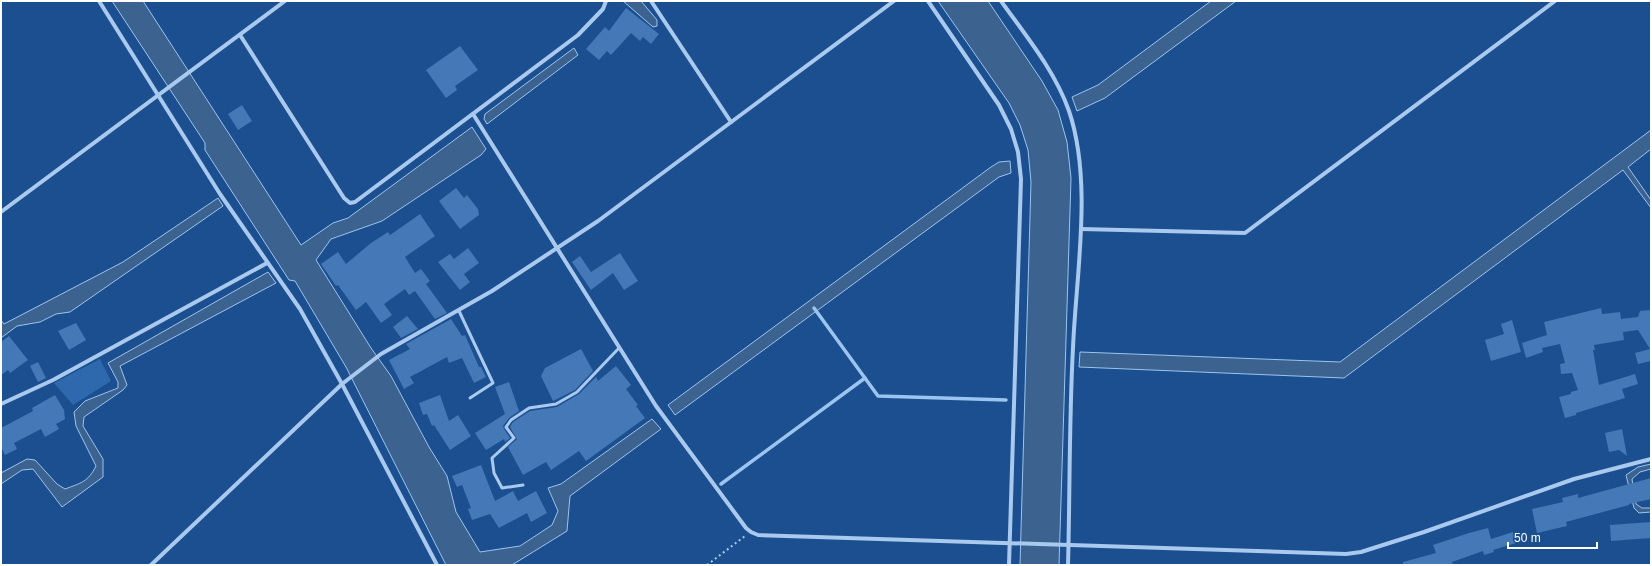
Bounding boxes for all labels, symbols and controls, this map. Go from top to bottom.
scale bar [1508,524,1597,550]
text: 50 m [1514,531,1541,545]

